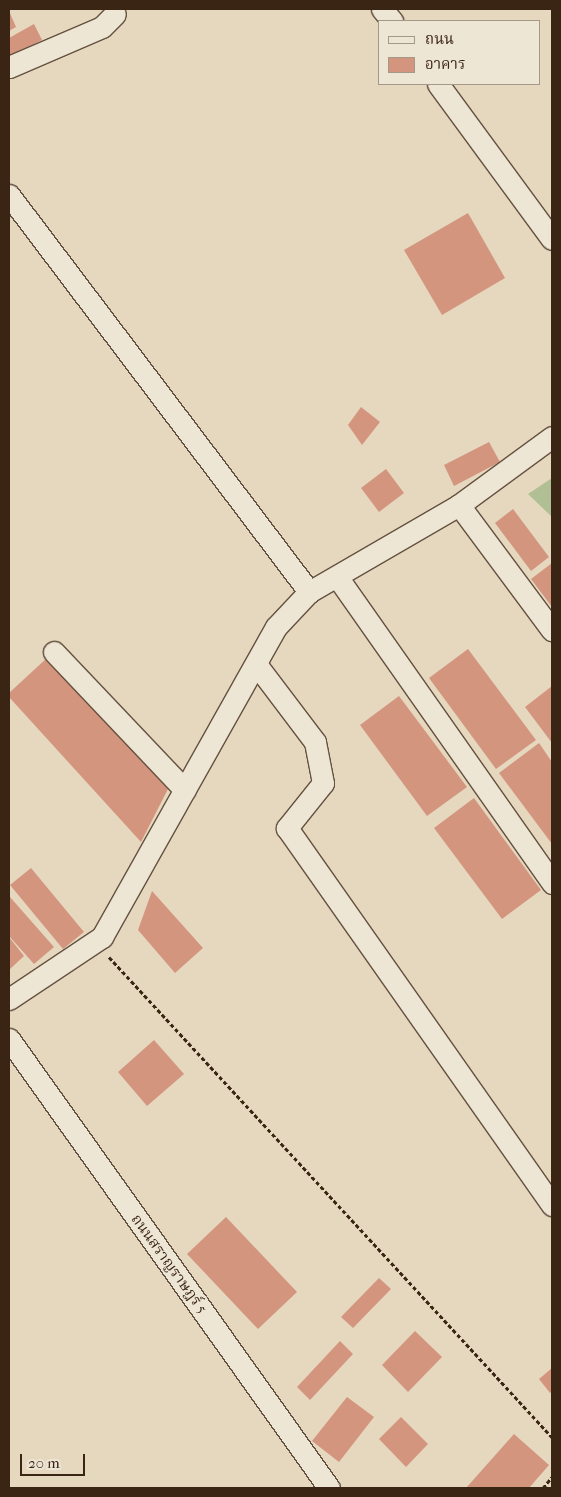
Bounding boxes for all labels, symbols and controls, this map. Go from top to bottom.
legend [378,20,541,85]
text: ถนน [425,30,454,48]
text: อาคาร [425,55,465,73]
street label: ถนนสราญราษฎร์ 5 [127,1211,211,1317]
scale bar [22,1444,88,1476]
text: 20 m [28,1454,60,1472]

